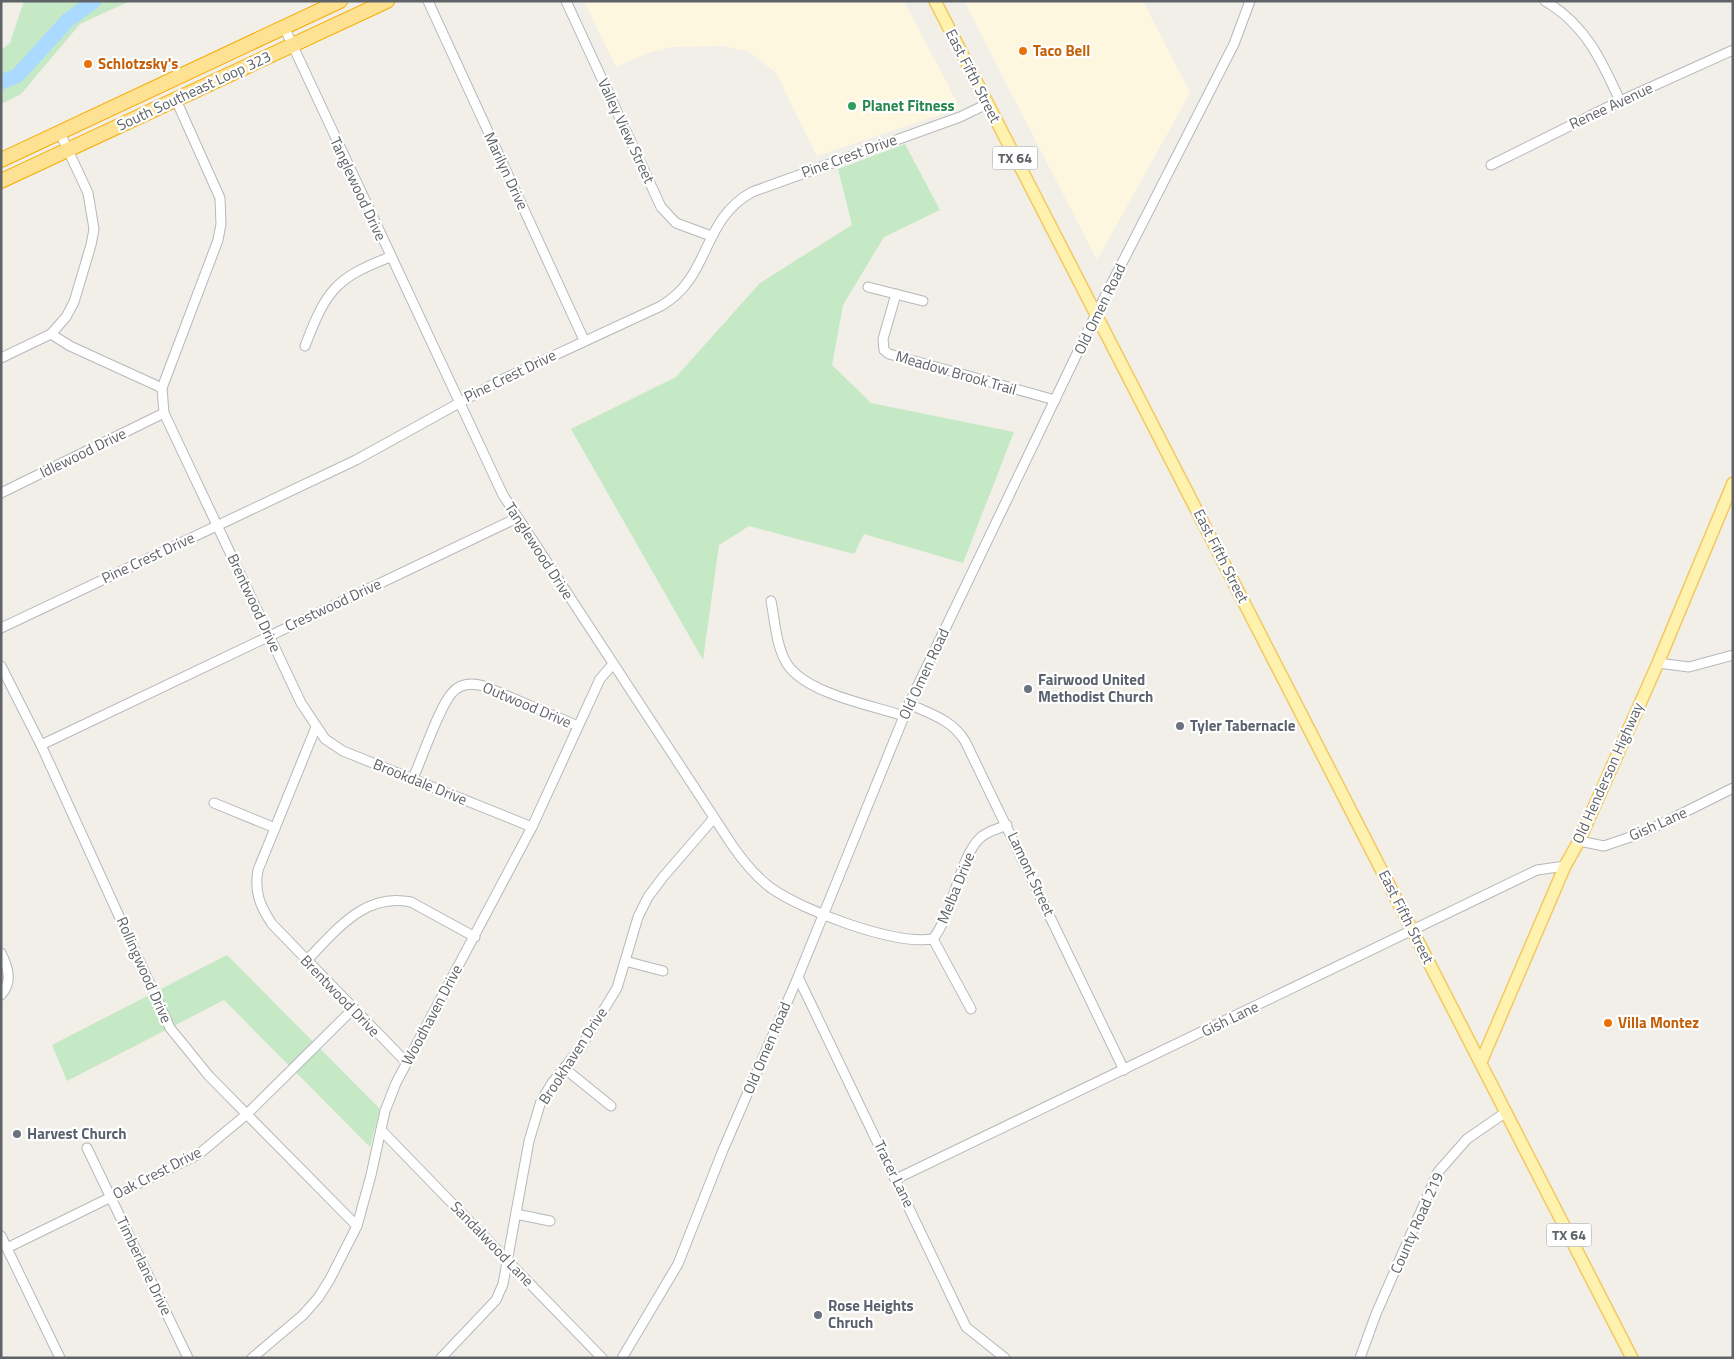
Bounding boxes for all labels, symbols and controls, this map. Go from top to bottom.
street label: East Fifth Street [940,25,1007,127]
place label: Taco Bell [1033,39,1090,62]
street label: South Southeast Loop 323 [113,45,275,136]
marker: Taco Bell [1017,45,1029,57]
place label: Schlotzsky's [98,52,178,75]
marker: Schlotzsky's [82,58,94,70]
street label: Valley View Street [592,74,661,188]
street label: Renee Avenue [1565,76,1656,135]
place label: Planet Fitness [862,94,955,117]
marker: Planet Fitness [846,100,858,112]
street label: Marilyn Drive [478,128,535,213]
street label: Pine Crest Drive [798,128,900,183]
street label: Tanglewood Drive [324,133,393,244]
road number: TX 64 [992,146,1038,170]
street label: Old Omen Road [1068,259,1131,358]
street label: Pine Crest Drive [460,343,560,408]
street label: Meadow Brook Trail [893,344,1019,401]
street label: Idlewood Drive [36,422,130,483]
street label: Tanglewood Drive [499,497,580,604]
street label: East Fifth Street [1188,505,1255,607]
street label: Pine Crest Drive [98,526,198,589]
street label: Brentwood Drive [222,550,287,656]
street label: Crestwood Drive [281,572,385,637]
street label: Old Omen Road [892,624,955,723]
place label: Fairwood United Methodist Church [1038,668,1153,708]
street label: Outwood Drive [479,676,575,734]
marker: Fairwood United Methodist Church [1022,683,1034,695]
street label: Old Henderson Highway [1566,699,1649,847]
place label: Tyler Tabernacle [1190,714,1296,737]
marker: Tyler Tabernacle [1174,720,1186,732]
street label: Brookdale Drive [370,752,471,811]
street label: Gish Lane [1625,801,1690,846]
street label: Lamont Street [1002,828,1061,920]
street label: Melba Drive [931,849,980,927]
street label: East Fifth Street [1373,866,1440,968]
street label: Rollingwood Drive [111,913,178,1027]
street label: Brentwood Drive [295,949,386,1042]
street label: Woodhaven Drive [395,960,468,1069]
street label: Gish Lane [1197,995,1262,1042]
street label: Old Omen Road [737,998,796,1098]
street label: Brookhaven Drive [533,1003,613,1109]
place label: Villa Montez [1618,1011,1699,1034]
marker: Villa Montez [1602,1017,1614,1029]
place label: Harvest Church [27,1122,127,1145]
marker: Harvest Church [11,1128,23,1140]
street label: Tracer Lane [868,1136,921,1211]
street label: Oak Crest Drive [108,1140,205,1205]
street label: County Road 219 [1384,1168,1449,1277]
street label: Sandalwood Lane [445,1196,539,1292]
street label: Timberlane Drive [111,1213,178,1319]
road number: TX 64 [1546,1224,1592,1246]
place label: Rose Heights Chruch [828,1294,914,1334]
marker: Rose Heights Chruch [812,1309,824,1321]

